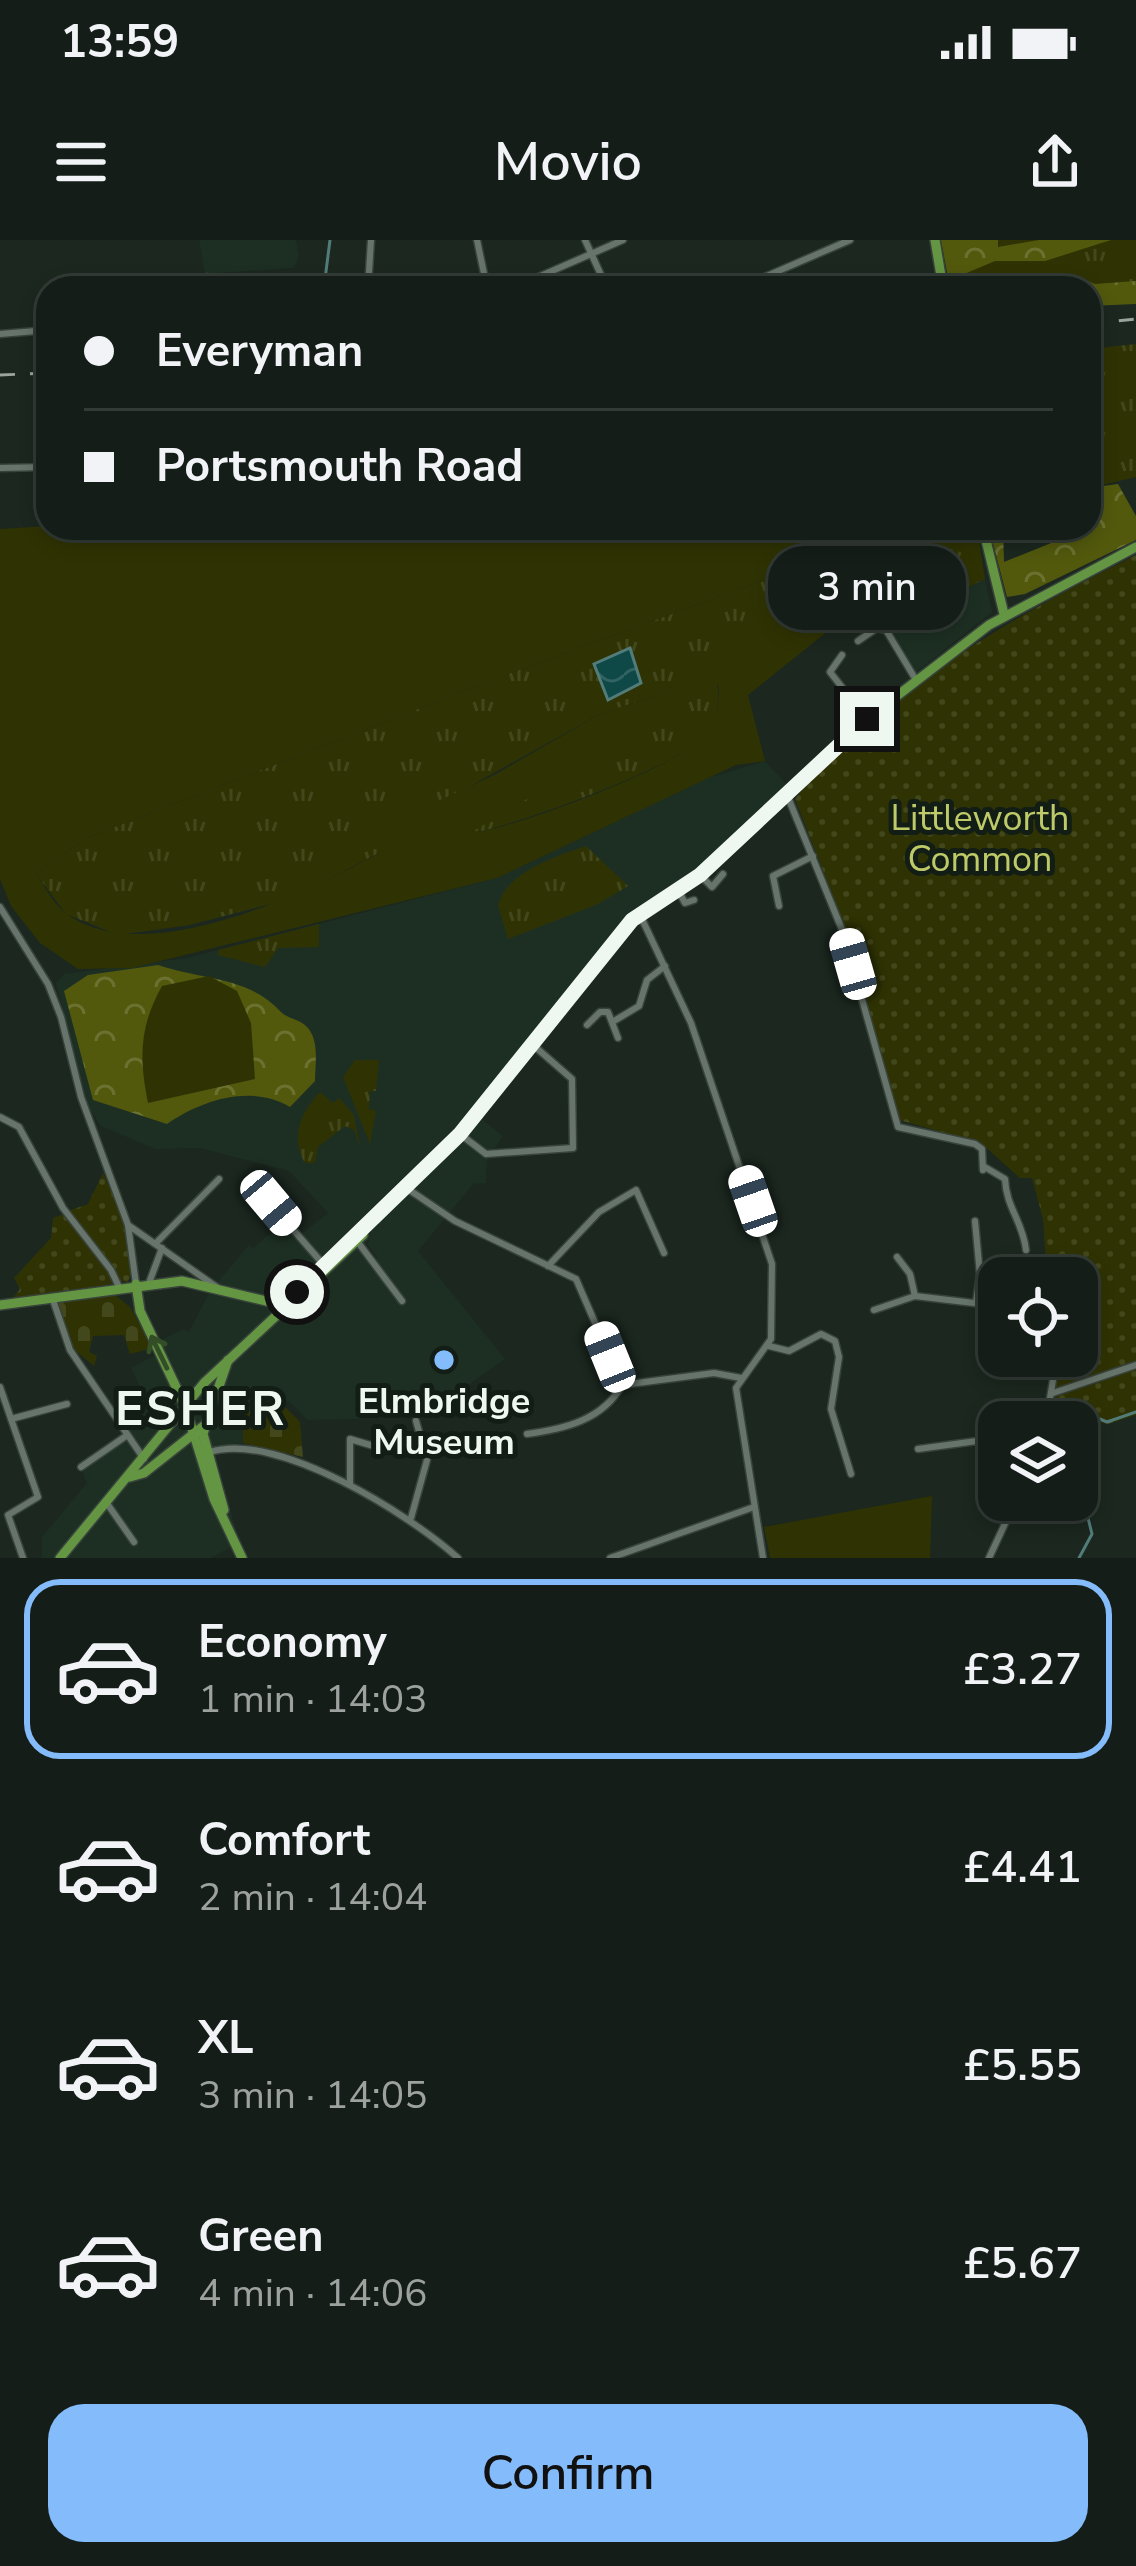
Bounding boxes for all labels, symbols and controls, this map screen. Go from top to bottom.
text: 13:59 [60,12,179,73]
text: Movio [494,125,642,199]
icon: menu [48,129,114,195]
icon: share [1022,129,1088,195]
text: Everyman [156,321,363,382]
text: Portsmouth Road [156,436,523,497]
callout: 3 min [768,545,966,629]
text: 3 min [817,561,917,614]
route end [840,692,894,746]
park label: Littleworth Common [891,794,1069,884]
car [826,924,880,1004]
car [724,1161,782,1241]
car [234,1164,308,1242]
map controls [978,1257,1098,1521]
button: locate [978,1257,1098,1377]
route start [270,1265,324,1319]
car [580,1317,640,1397]
one-way arrow [147,1334,169,1370]
marker: Elmbridge Museum [431,1347,457,1373]
district label: ESHER [115,1376,287,1442]
place label: Elmbridge Museum [358,1377,530,1467]
button: layers [978,1401,1098,1521]
text: Economy [198,1612,387,1673]
icon: car [54,1615,162,1723]
text: £3.27 [963,1639,1082,1700]
text: 1 min · 14:03 [198,1673,427,1726]
text: Comfort [198,1810,370,1871]
icon: car [54,1813,162,1921]
text: £4.41 [963,1837,1082,1898]
text: 2 min · 14:04 [198,1871,427,1924]
text: XL [198,2008,254,2069]
icon: car [54,2011,162,2119]
text: £5.55 [963,2035,1082,2096]
text: 3 min · 14:05 [198,2069,427,2122]
text: Green [198,2206,324,2267]
icon: car [54,2209,162,2317]
text: £5.67 [963,2233,1082,2294]
text: 4 min · 14:06 [198,2267,427,2320]
button: Confirm [48,2404,1088,2542]

